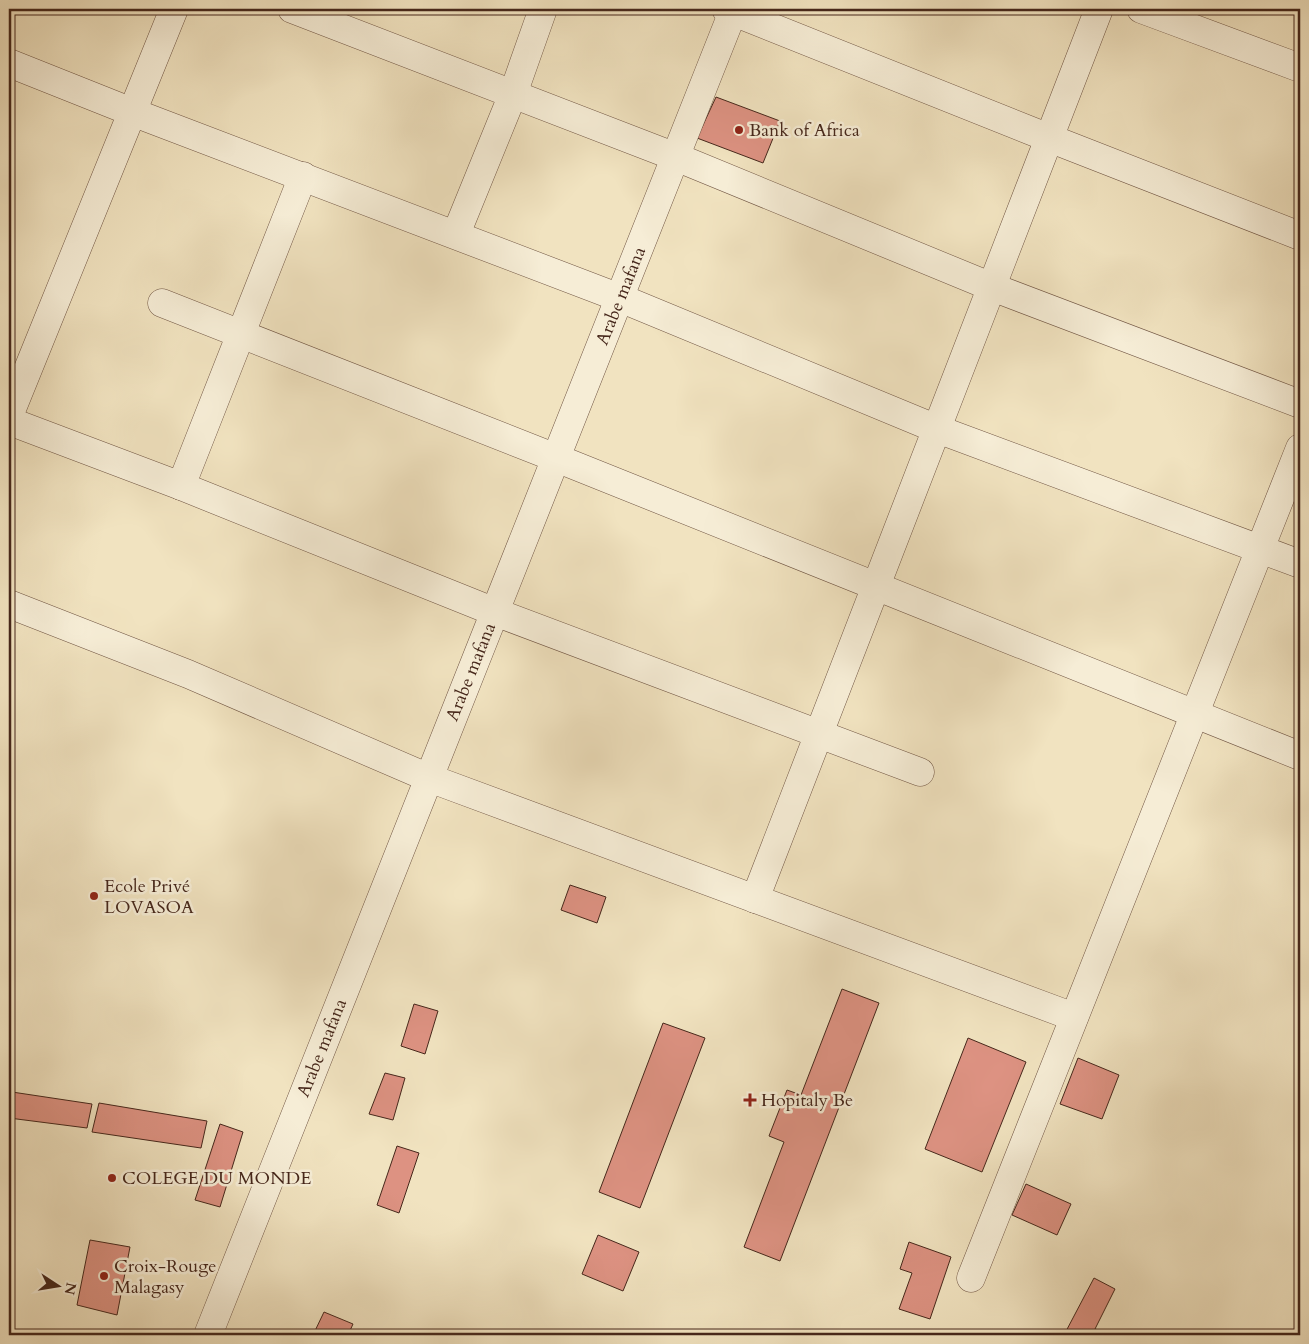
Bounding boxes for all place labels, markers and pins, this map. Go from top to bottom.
place label: Bank of Africa [749,118,860,143]
marker: Bank of Africa [733,124,745,136]
place label: Ecole Privé LOVASOA [104,874,194,920]
marker: Ecole Privé LOVASOA [88,890,100,902]
place label: Hopitaly Be [761,1088,853,1113]
marker: Hopitaly Be [743,1093,757,1107]
place label: COLEGE DU MONDE [122,1166,311,1191]
marker: COLEGE DU MONDE [106,1172,118,1184]
place label: Croix-Rouge Malagasy [114,1254,216,1300]
marker: Croix-Rouge Malagasy [98,1270,110,1282]

